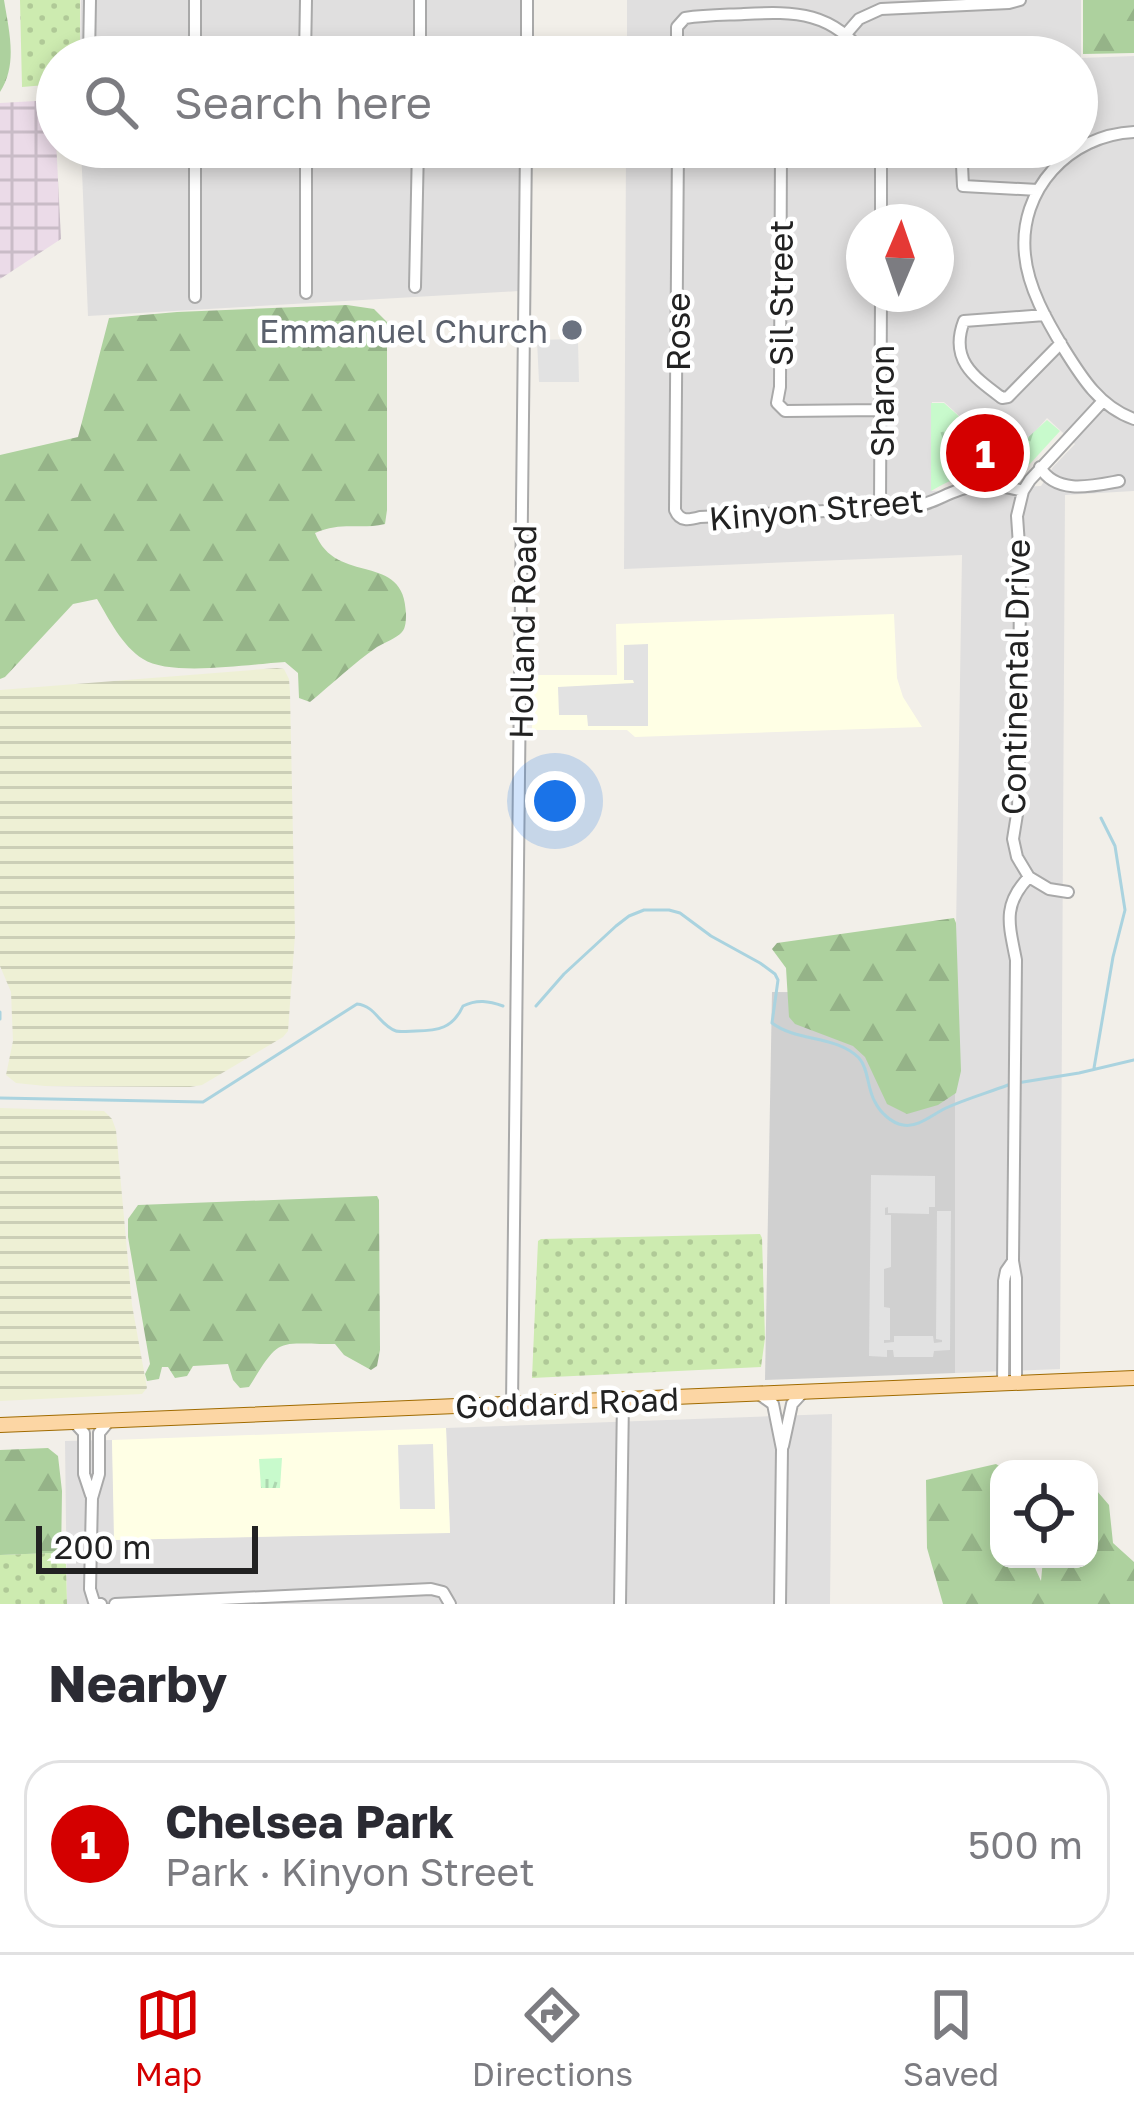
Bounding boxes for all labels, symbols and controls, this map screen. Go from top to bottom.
search box [36,36,1098,168]
icon: search [78,69,144,135]
text: Search here [174,75,432,129]
north arrow [846,204,954,312]
street label: Sil Street [761,220,800,366]
street label: Rose [658,293,697,371]
place label: Emmanuel Church [259,311,548,350]
marker: Emmanuel Church [559,317,585,343]
street label: Sharon [862,345,901,457]
pin: 1 [946,408,1024,498]
street label: Kinyon Street [707,480,925,538]
street label: Holland Road [501,525,543,739]
street label: Continental Drive [993,539,1037,815]
your location [525,771,585,831]
street label: Goddard Road [454,1379,680,1425]
map controls [990,1460,1098,1568]
button: locate [990,1460,1098,1568]
scale bar [36,1520,258,1573]
text: 200 m [54,1527,152,1566]
text: Nearby [48,1652,227,1713]
text: Chelsea Park [165,1794,454,1848]
text: 1 [80,1821,100,1868]
text: 500 m [968,1821,1083,1868]
text: Park · Kinyon Street [165,1848,535,1895]
tab: Map [135,1982,202,2093]
tab: Directions [472,1982,633,2093]
tab: Saved [903,1982,999,2093]

